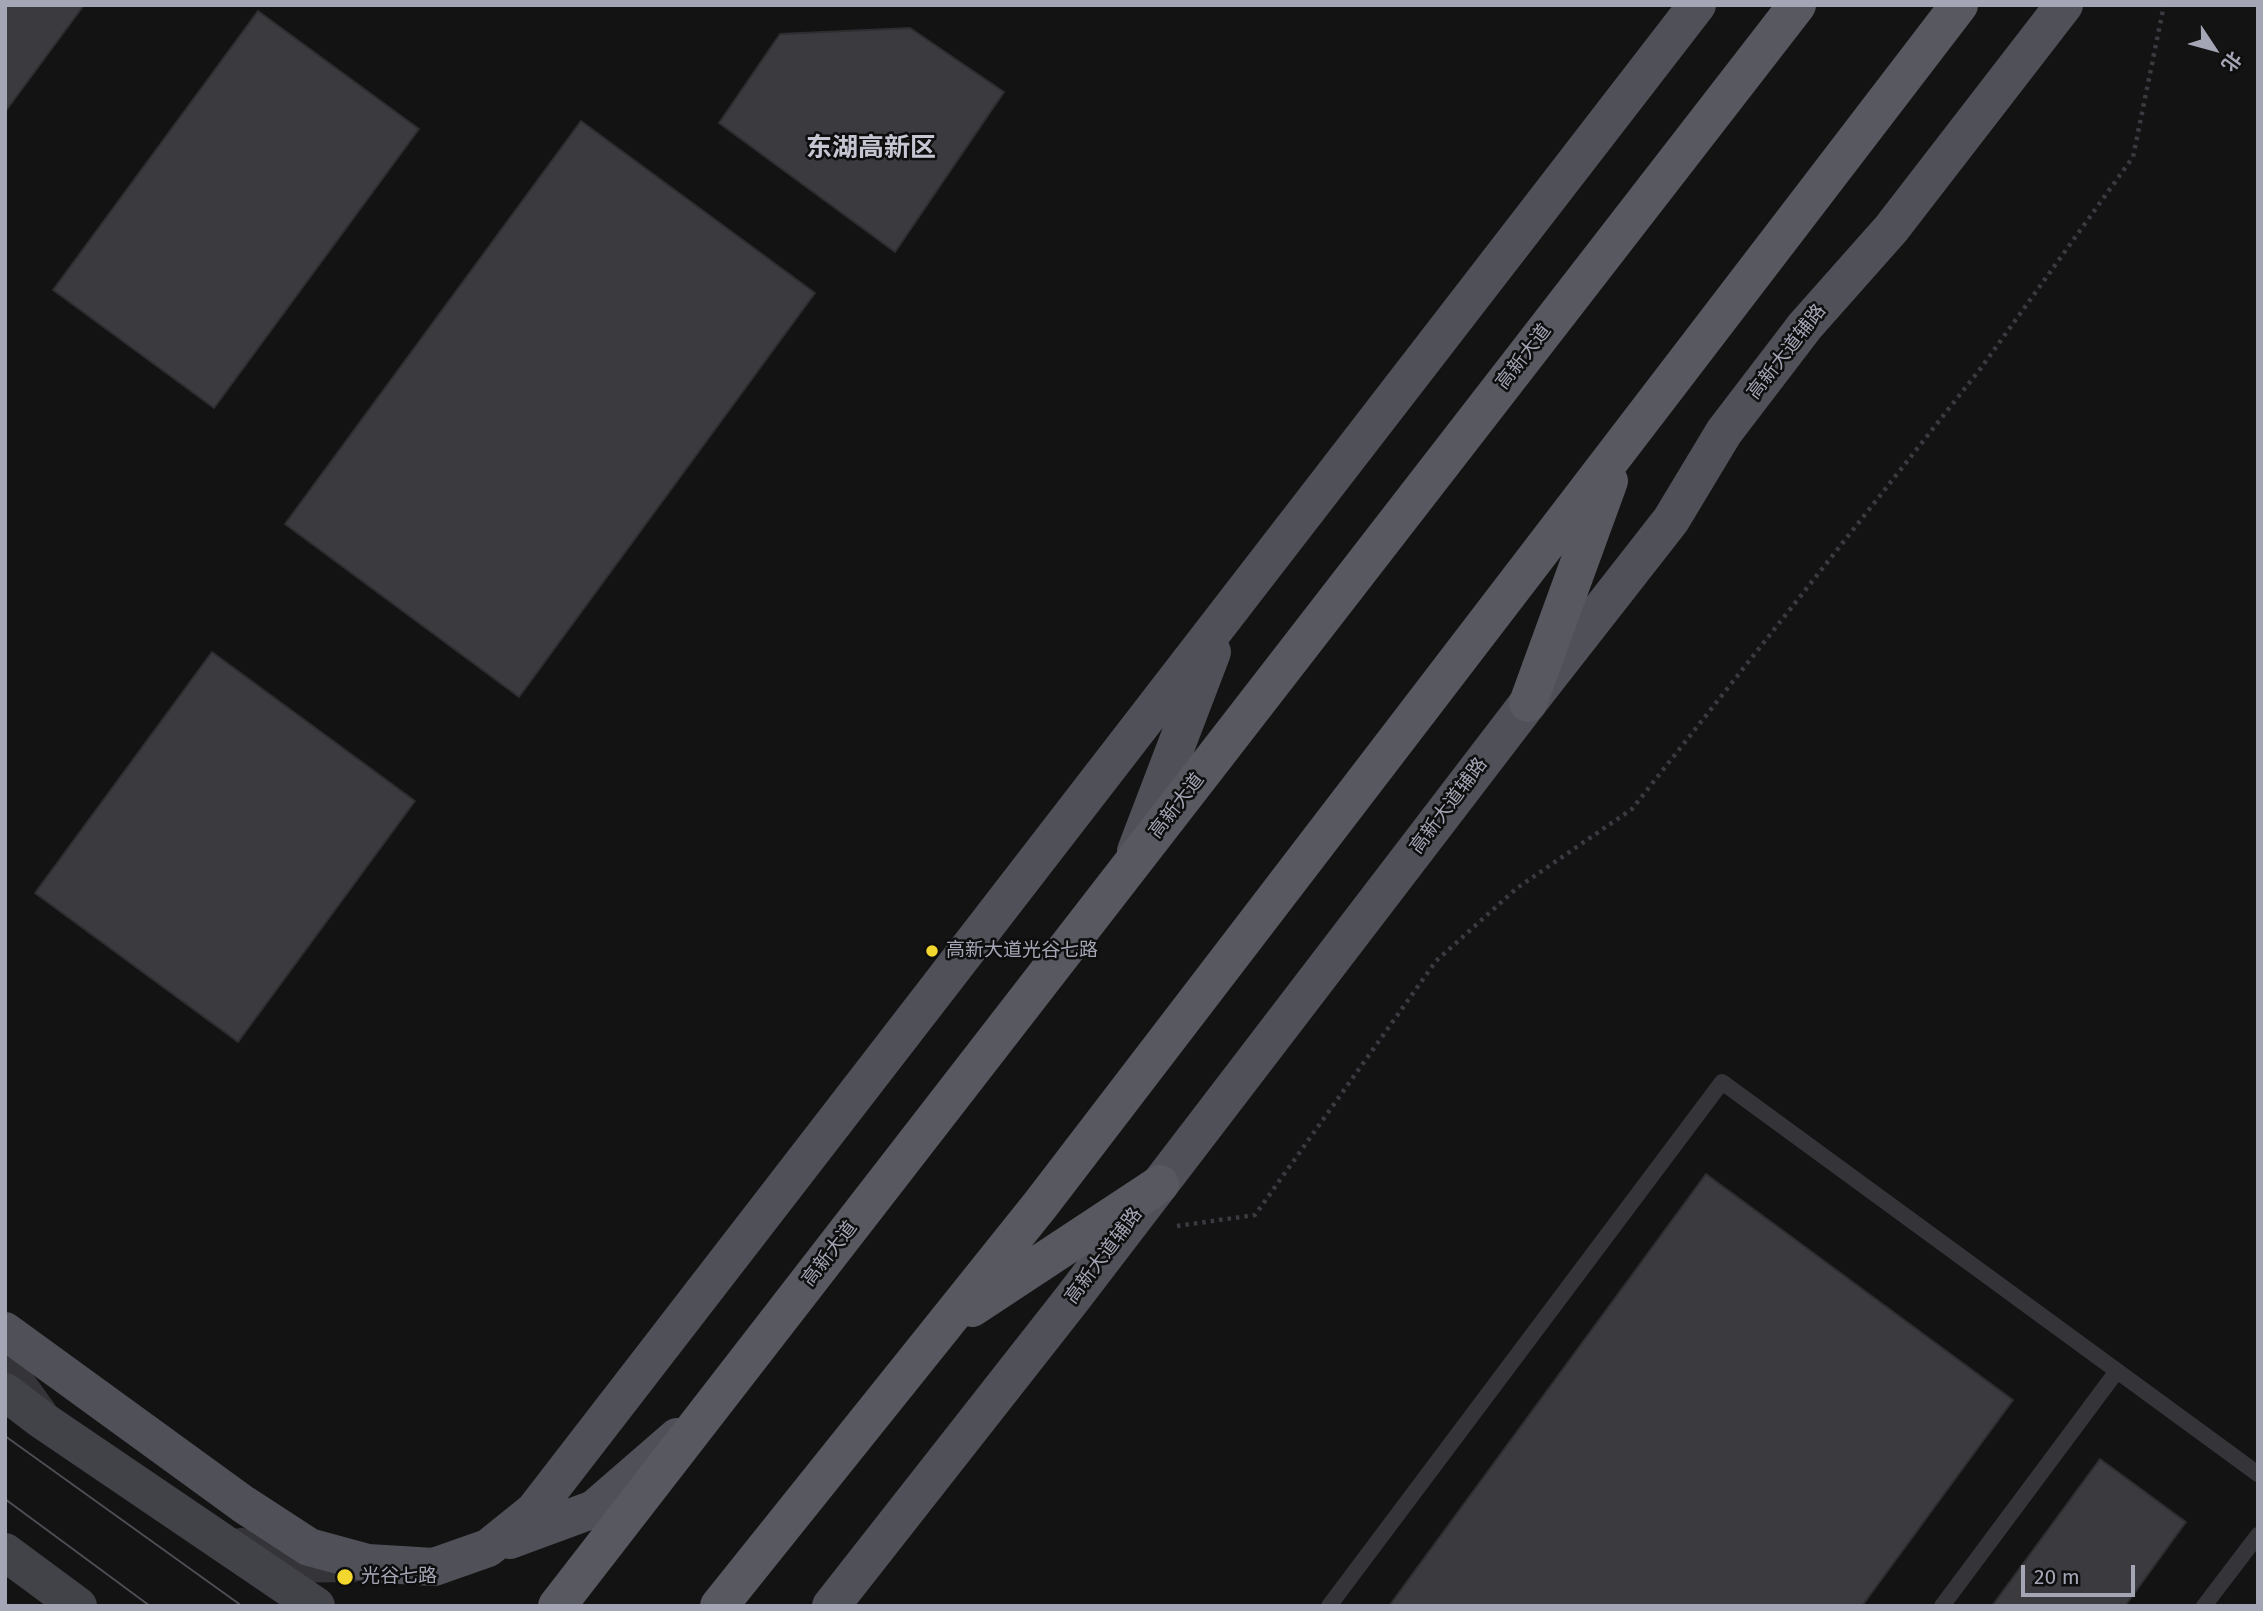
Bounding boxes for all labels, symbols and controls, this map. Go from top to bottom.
north arrow [2179,14,2249,84]
text: 北 [2217,47,2246,76]
district label: 东湖高新区 [806,133,936,165]
street label: 高新大道辅路 [1743,300,1831,404]
street label: 高新大道 [1492,320,1556,394]
street label: 高新大道辅路 [1406,754,1492,858]
street label: 高新大道 [1145,769,1209,843]
place label: 高新大道光谷七路 [946,940,1098,962]
marker: 高新大道光谷七路 [924,943,940,959]
street label: 高新大道辅路 [1061,1204,1147,1308]
street label: 高新大道 [798,1217,862,1291]
scale bar [2025,1552,2139,1596]
text: 20 m [2034,1564,2080,1590]
place label: 光谷七路 [361,1566,437,1588]
marker: 光谷七路 [335,1567,355,1587]

